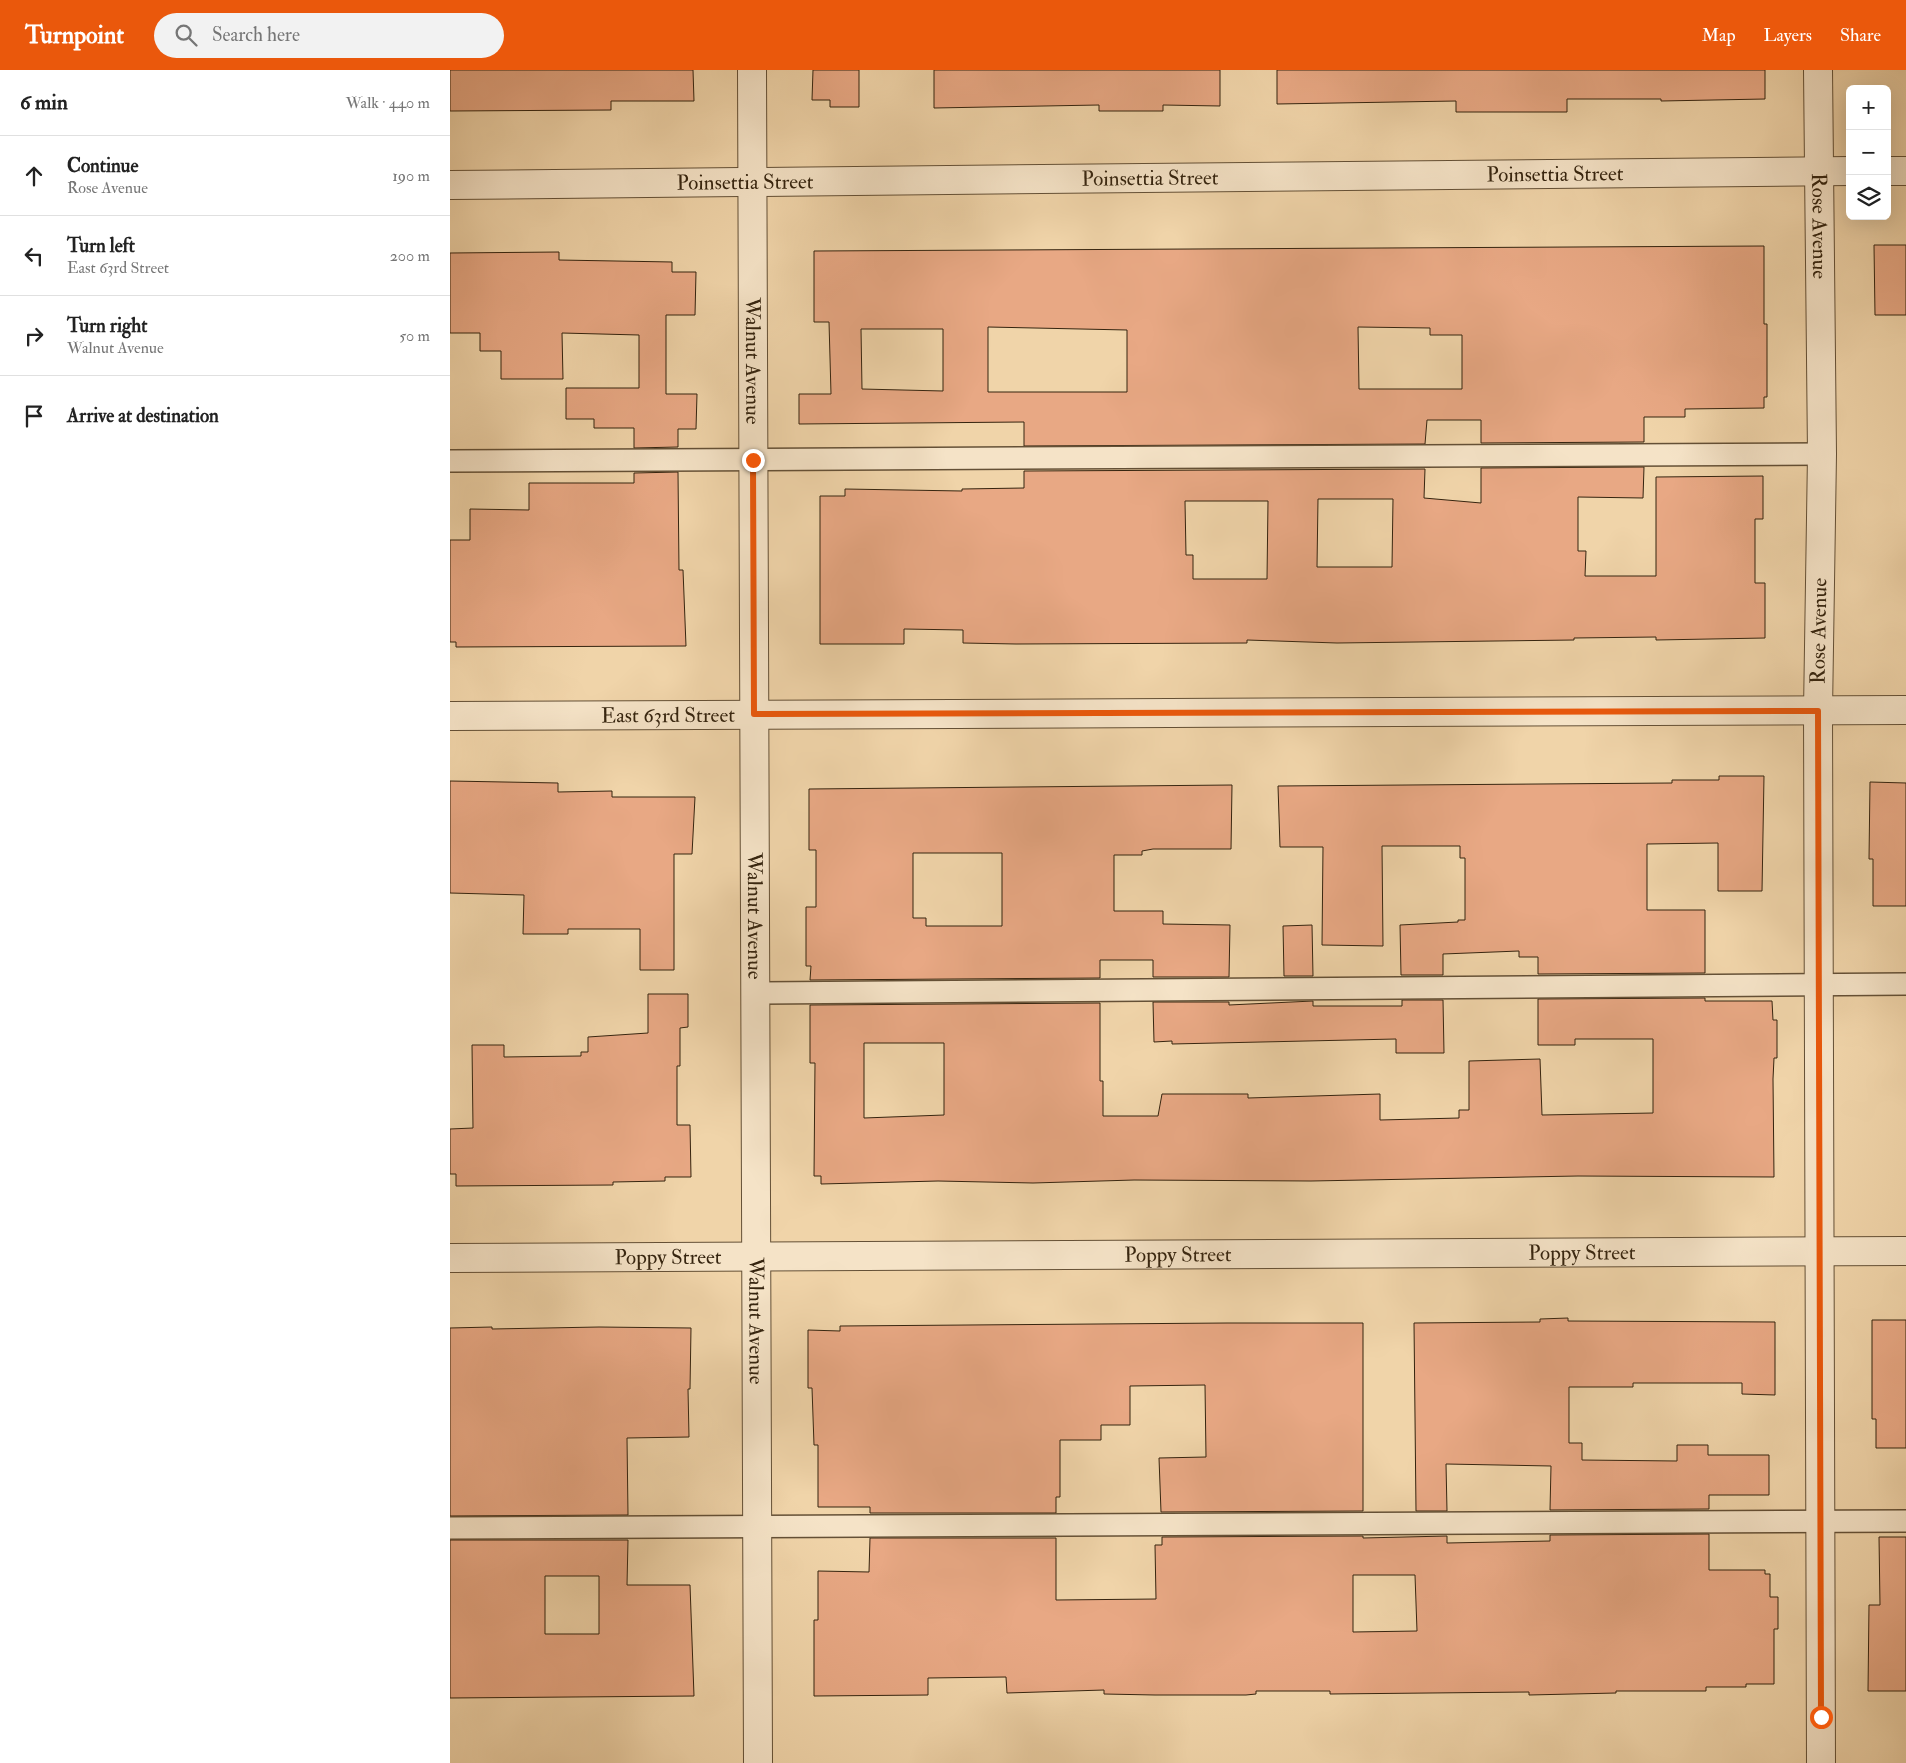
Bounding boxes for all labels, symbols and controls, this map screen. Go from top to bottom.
search box [154,13,504,58]
text: Turnpoint [25,20,124,51]
icon: search [172,21,200,49]
text: Search here [212,23,300,47]
text: Map [1702,24,1736,47]
text: Layers [1764,24,1812,47]
text: Share [1840,24,1881,47]
map controls [1846,85,1891,220]
button: + [1846,85,1891,130]
text: 6 min [20,89,68,116]
text: Walk · 440 m [346,93,430,113]
button: − [1846,130,1891,175]
text: Continue [67,154,138,178]
street label: Poinsettia Street [1486,160,1624,188]
icon: ahead [20,162,48,190]
street label: Poinsettia Street [1081,164,1219,192]
text: 190 m [392,166,430,186]
street label: Poinsettia Street [676,168,814,196]
street label: Rose Avenue [1806,173,1834,279]
button: layers [1846,175,1891,220]
text: Rose Avenue [67,178,148,198]
text: Turn left [67,234,135,258]
icon: left [20,242,48,270]
text: 200 m [390,246,430,266]
text: East 63rd Street [67,258,169,278]
street label: Walnut Avenue [739,296,767,425]
text: Turn right [67,314,147,338]
icon: right [20,322,48,350]
text: 50 m [399,326,430,346]
text: Walnut Avenue [67,338,164,358]
icon: arrive [20,402,48,430]
text: Arrive at destination [67,404,219,428]
route end [742,449,765,472]
street label: Rose Avenue [1805,577,1833,684]
street label: East 63rd Street [601,701,735,729]
street label: Walnut Avenue [741,851,769,980]
street label: Poppy Street [1528,1239,1636,1266]
street label: Poppy Street [1124,1241,1232,1268]
street label: Poppy Street [614,1243,722,1271]
street label: Walnut Avenue [743,1256,770,1385]
route start [1810,1706,1833,1729]

